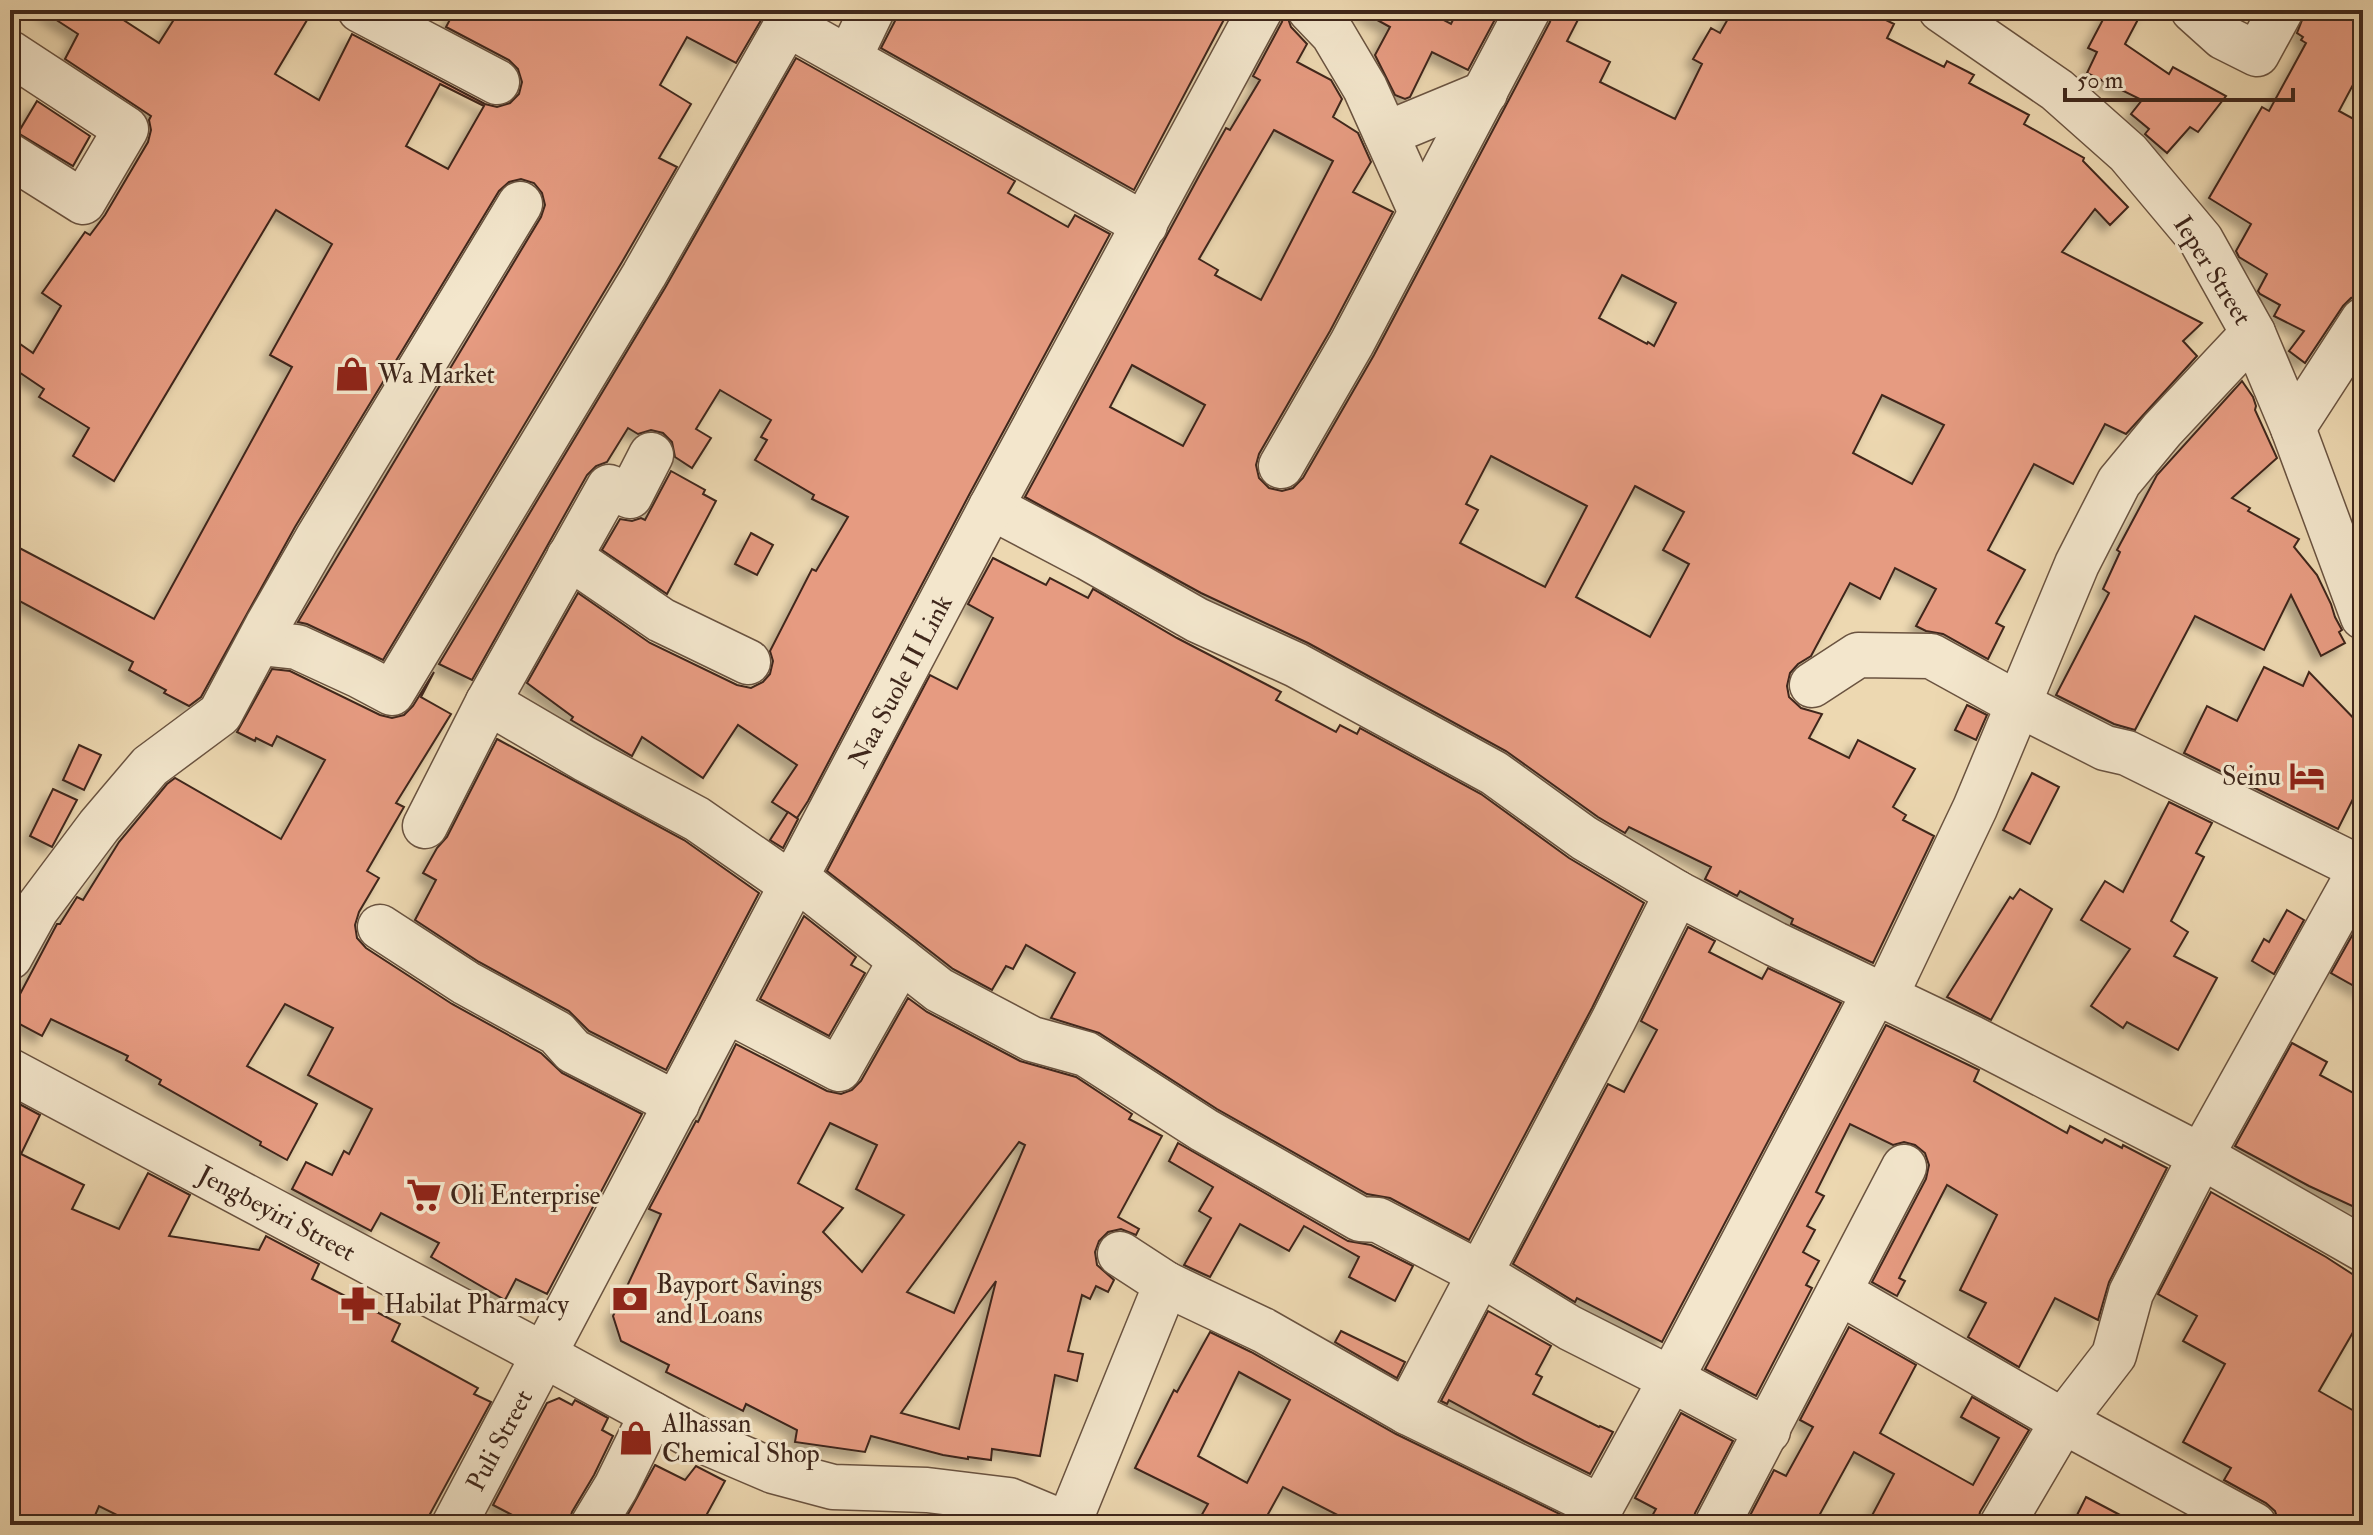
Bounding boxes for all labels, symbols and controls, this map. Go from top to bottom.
scale bar [2065,52,2293,102]
text: 50 m [2077,65,2124,96]
street label: Ieper Street [2165,210,2258,332]
shop icon: Wa Market [333,355,371,393]
place label: Wa Market [377,359,495,391]
street label: Naa Suole II Link [842,589,960,773]
hotel icon: Seinu [2288,757,2326,795]
place label: Seinu [2222,761,2281,793]
street label: Jengbeyiri Street [191,1158,361,1269]
supermarket icon: Oli Enterprise [405,1176,443,1214]
place label: Oli Enterprise [450,1180,601,1213]
place label: Bayport Savings and Loans [656,1269,822,1331]
bank icon: Bayport Savings and Loans [611,1280,649,1318]
pharmacy icon: Habilat Pharmacy [339,1285,377,1323]
place label: Habilat Pharmacy [384,1289,569,1321]
street label: Puli Street [460,1384,540,1497]
place label: Alhassan Chemical Shop [661,1408,820,1471]
shop icon: Alhassan Chemical Shop [617,1419,655,1457]

